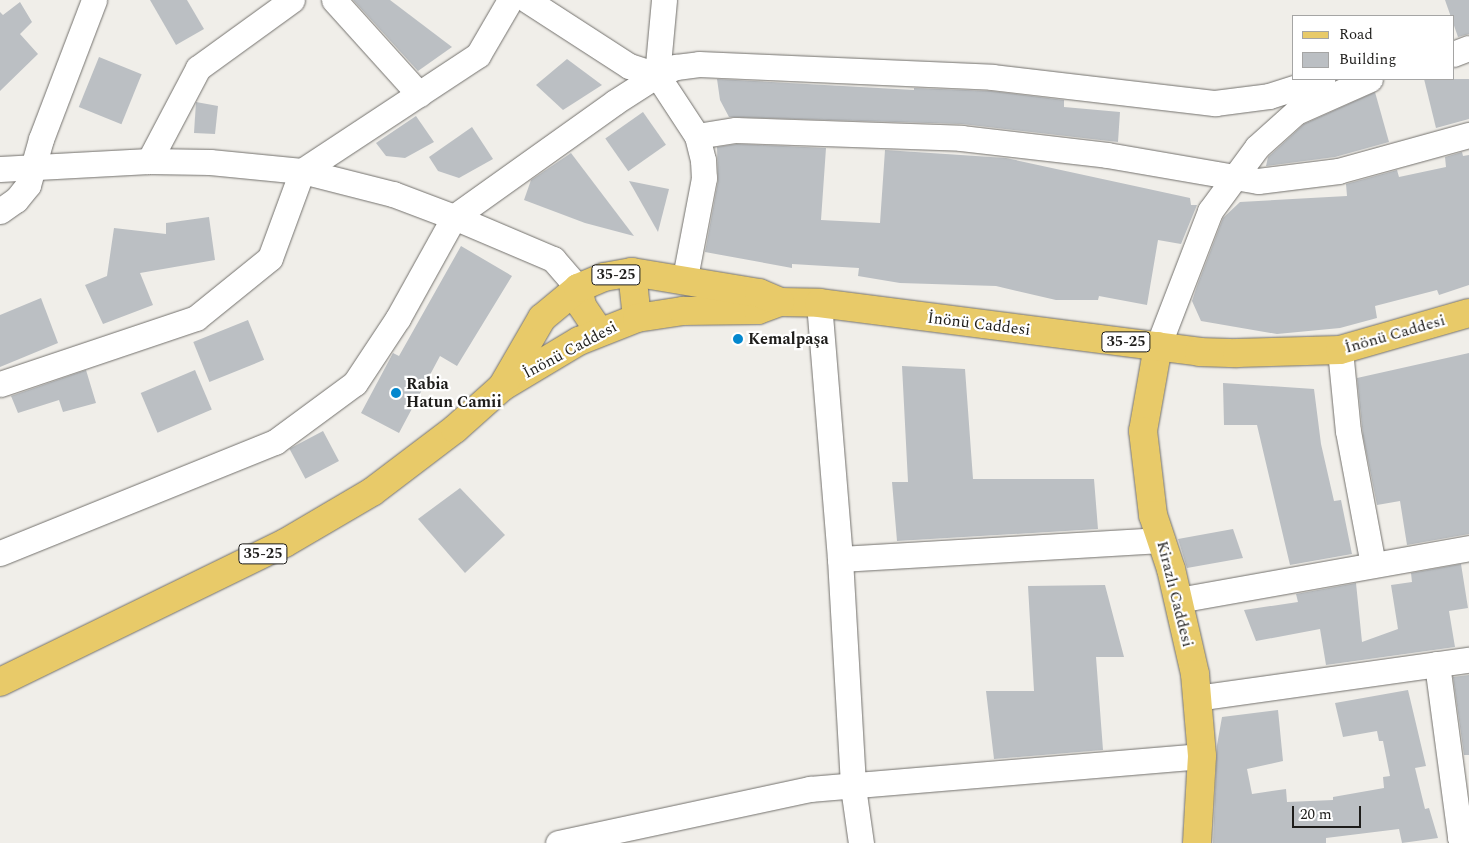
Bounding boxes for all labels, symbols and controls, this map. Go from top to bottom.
legend [1292,15,1454,80]
text: Road [1339,23,1373,46]
text: Building [1339,48,1396,71]
road number: 35-25 [591,262,641,288]
street label: İnönü Caddesi [926,308,1032,340]
street label: İnönü Caddesi [1343,311,1447,357]
street label: İnönü Caddesi [520,317,620,383]
place label: Kemalpaşa [748,329,829,349]
road number: 35-25 [1101,330,1151,354]
marker: Kemalpaşa [732,333,744,345]
place label: Rabia Hatun Camii [406,374,502,412]
marker: Rabia Hatun Camii [390,387,402,399]
street label: Kirazlı Caddesi [1153,539,1197,649]
road number: 35-25 [238,542,288,566]
scale bar [1294,796,1363,828]
text: 20 m [1300,803,1332,826]

